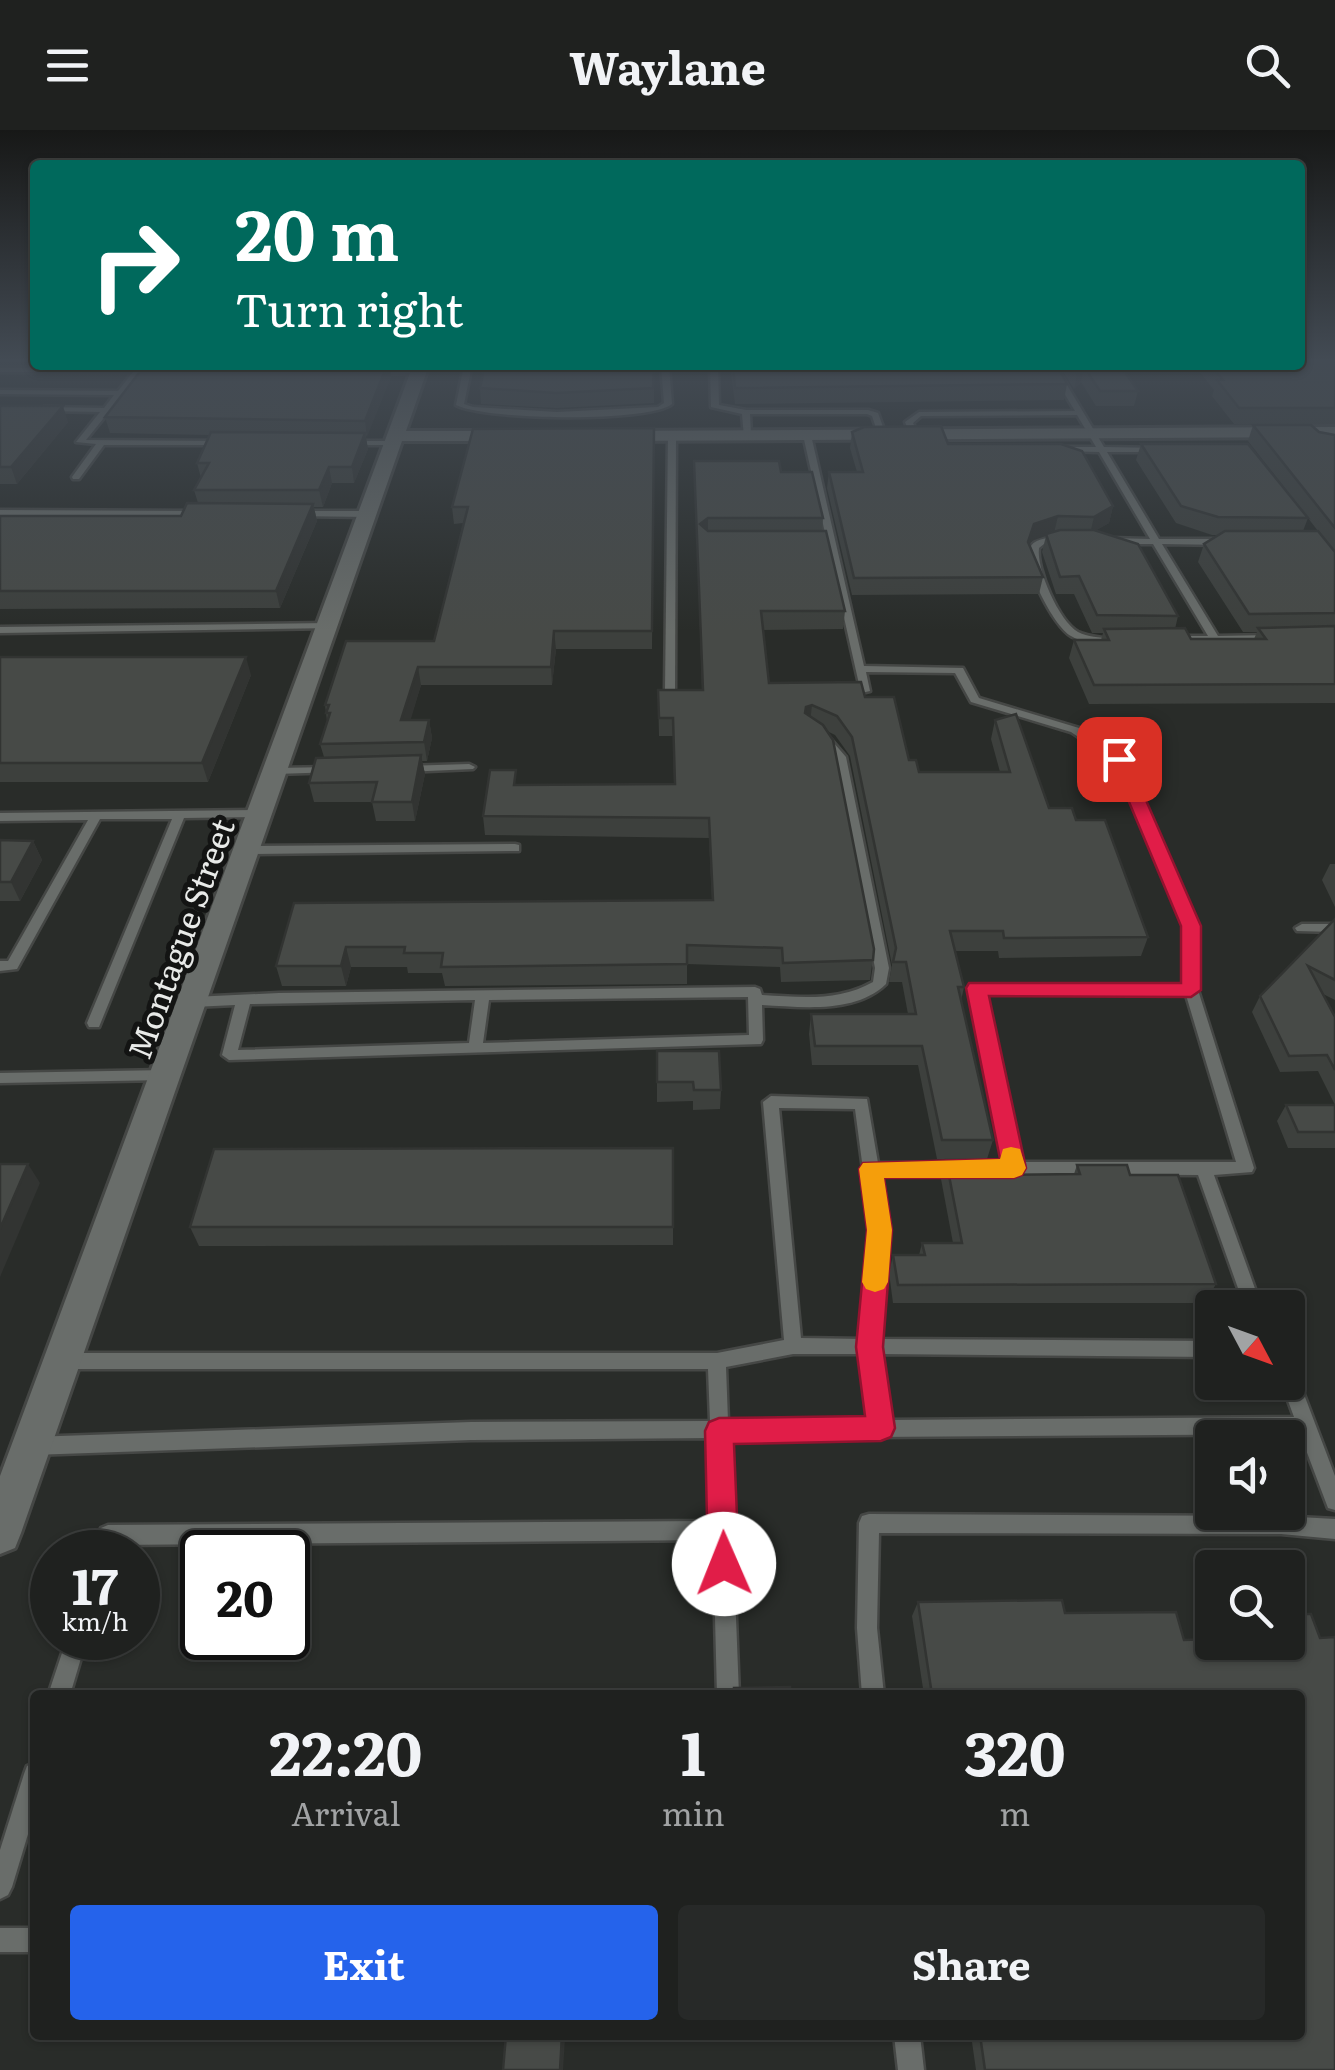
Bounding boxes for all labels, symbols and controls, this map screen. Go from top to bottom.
text: Waylane [569,32,766,99]
icon: menu [40,38,95,93]
icon: search [1240,38,1295,93]
text: 20 m [235,179,400,283]
icon: right [70,200,200,330]
text: Turn right [235,274,463,341]
pin [1077,717,1162,802]
icon: arrive [1092,732,1147,787]
street label: Montague Street [113,811,245,1065]
north arrow [1195,1290,1305,1400]
map controls [1195,1290,1305,1660]
button: sound [1195,1420,1305,1530]
position arrow [672,1512,776,1616]
speed limit sign: 20 [180,1530,310,1660]
text: 17 [72,1546,118,1620]
button: search [1195,1550,1305,1660]
text: km/h [62,1602,128,1639]
text: 22:20 [269,1705,422,1794]
text: 1 [681,1705,706,1794]
text: 320 [964,1705,1066,1794]
text: Arrival [291,1788,401,1836]
text: min [662,1788,725,1836]
text: m [999,1788,1030,1836]
button: Exit [70,1905,658,2020]
button: Share [678,1905,1265,2020]

